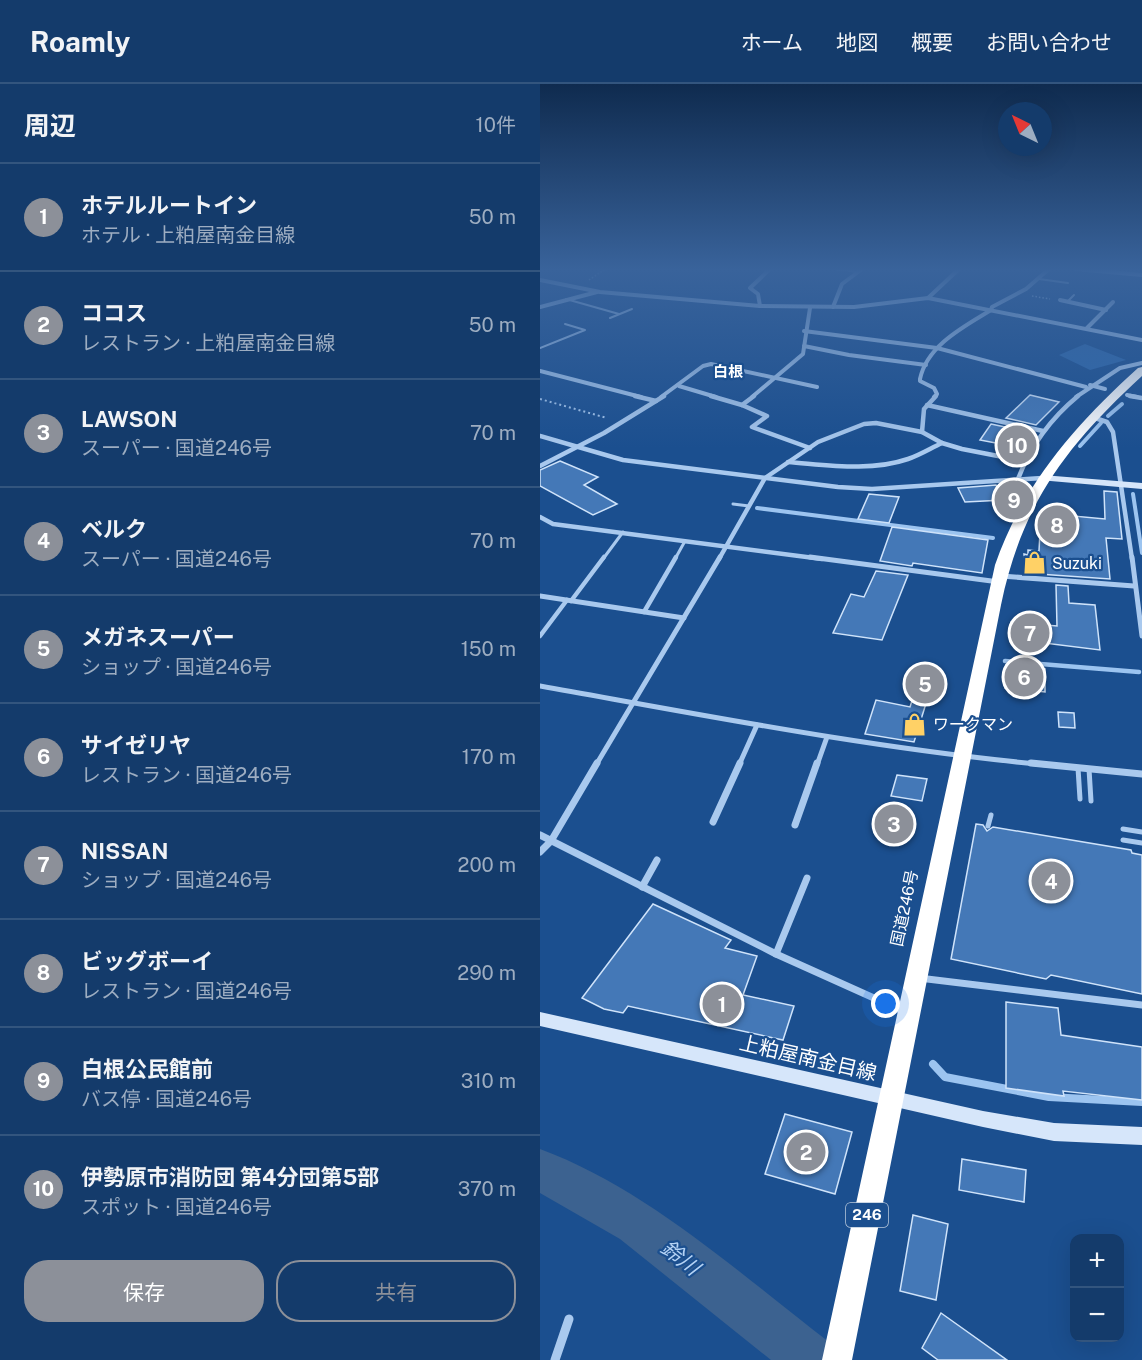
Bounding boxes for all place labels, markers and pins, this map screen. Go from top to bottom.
pin: 10 [998,422,1036,468]
pin: 9 [994,478,1034,522]
pin: 8 [1038,502,1076,548]
shop icon: Suzuki [1021,550,1047,576]
place label: Suzuki [1052,554,1102,573]
pin: 7 [1010,610,1050,656]
pin: 6 [1004,654,1044,700]
pin: 5 [906,662,944,706]
shop icon: ワークマン [902,711,928,737]
place label: ワークマン [933,715,1013,734]
pin: 3 [874,802,914,846]
pin: 4 [1032,858,1070,904]
pin: 1 [702,982,741,1026]
pin: 2 [786,1130,826,1174]

